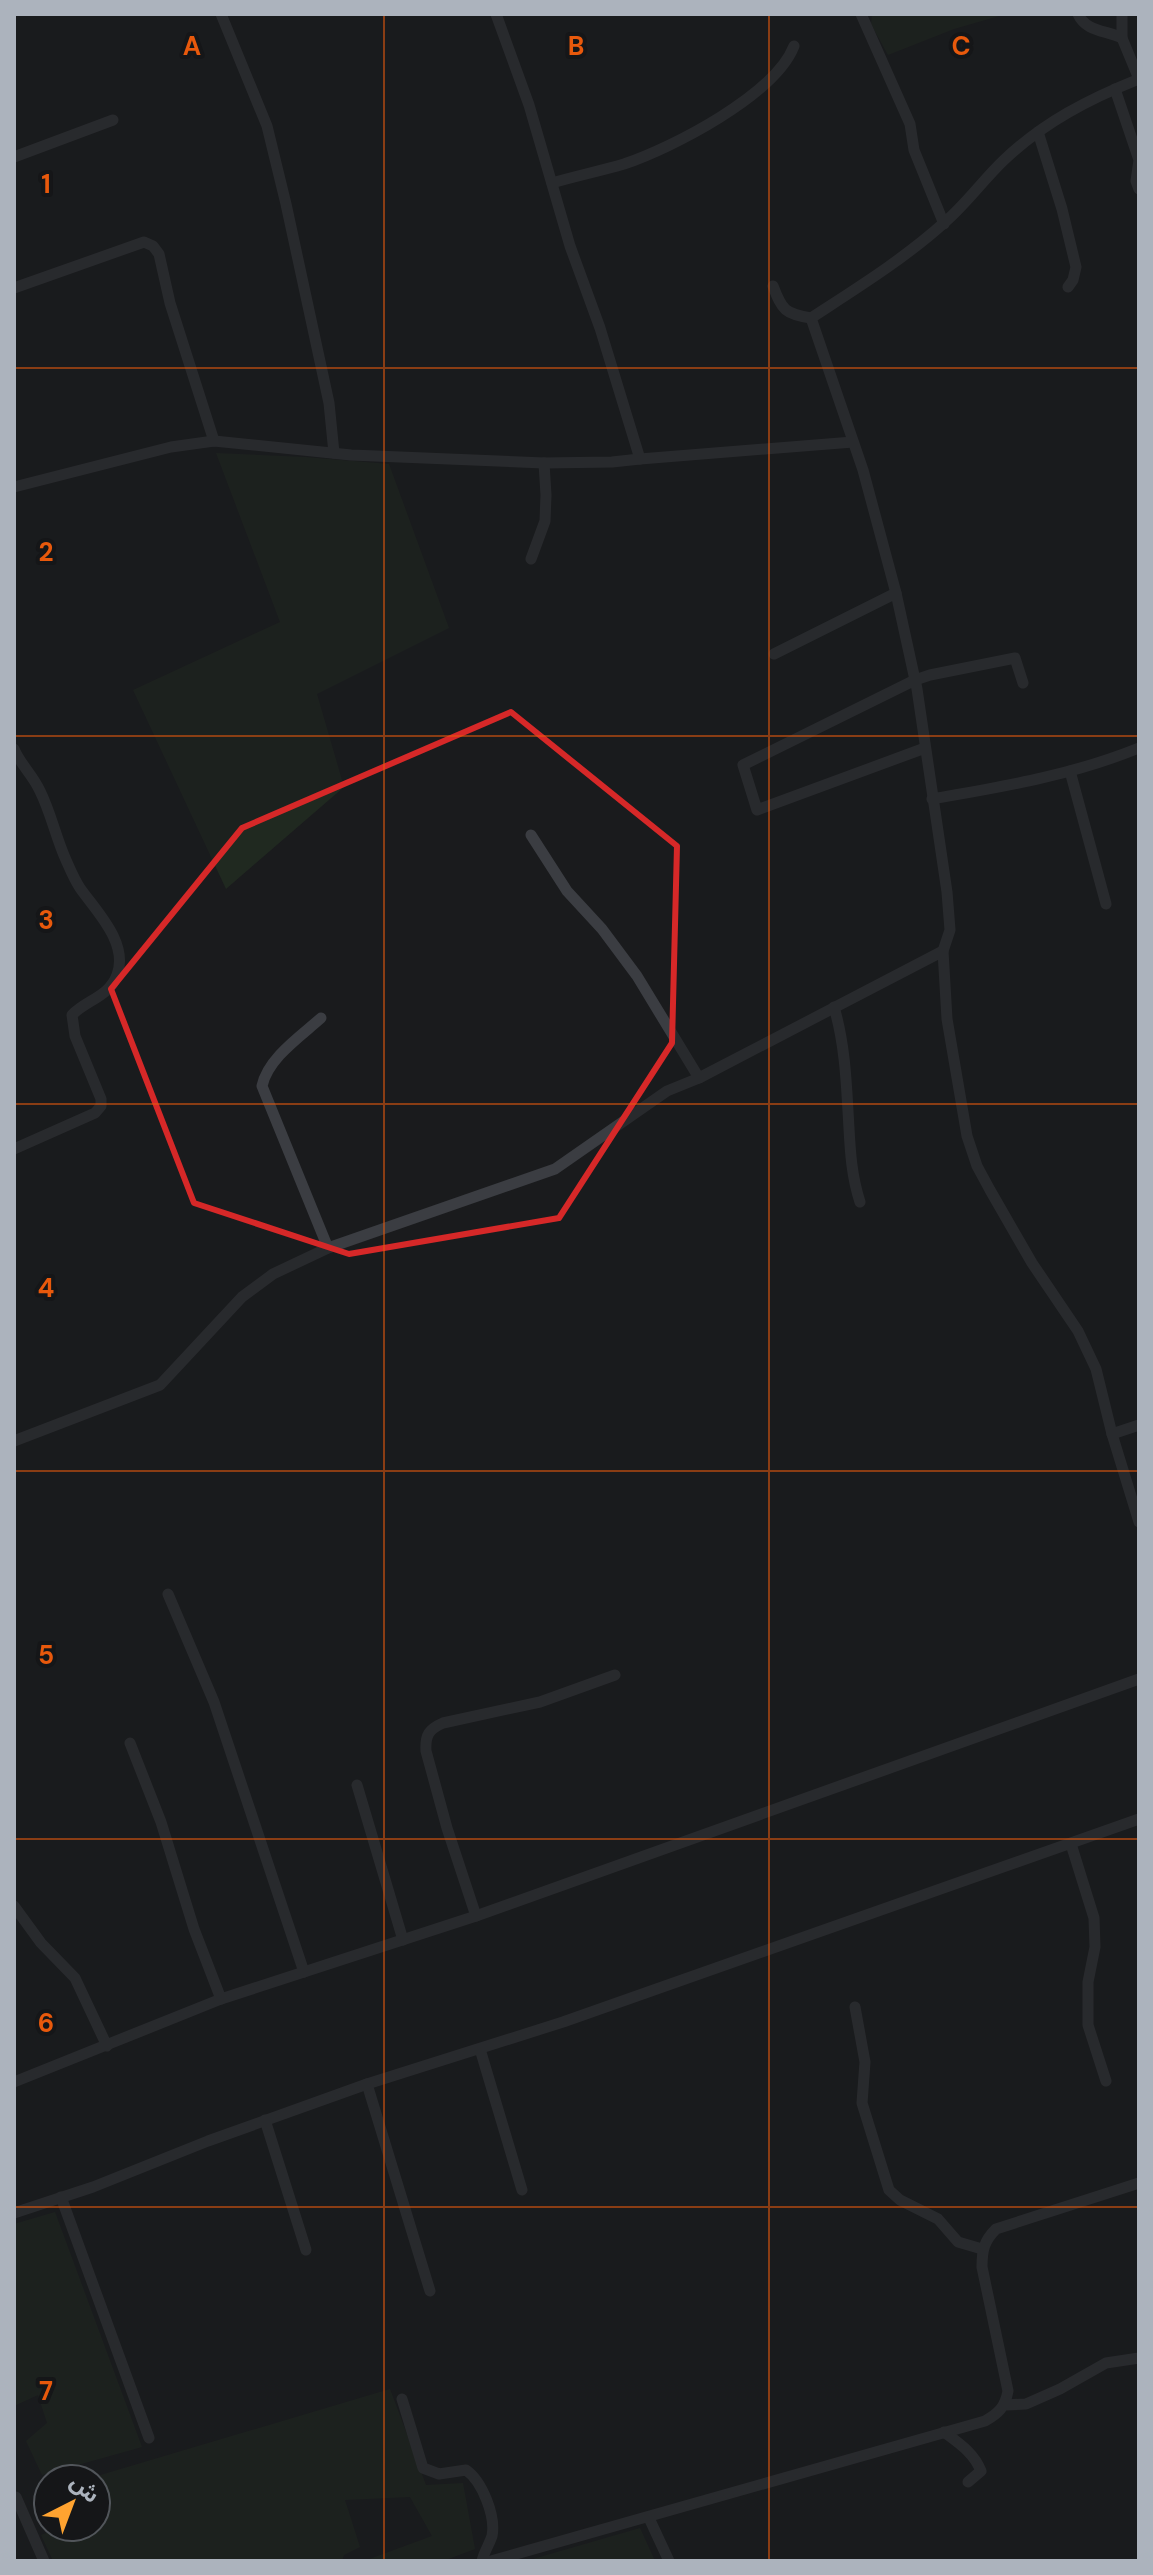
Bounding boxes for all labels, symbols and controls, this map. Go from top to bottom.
text: A [183,29,201,63]
text: B [568,29,584,63]
text: C [951,29,971,63]
text: 1 [41,167,51,201]
text: 2 [38,535,54,569]
text: 3 [38,903,54,937]
text: 4 [38,1271,54,1305]
text: 5 [38,1638,54,1672]
text: 6 [38,2006,54,2040]
text: 7 [39,2374,53,2408]
north arrow [32,2463,112,2543]
text: ش [64,2468,106,2509]

